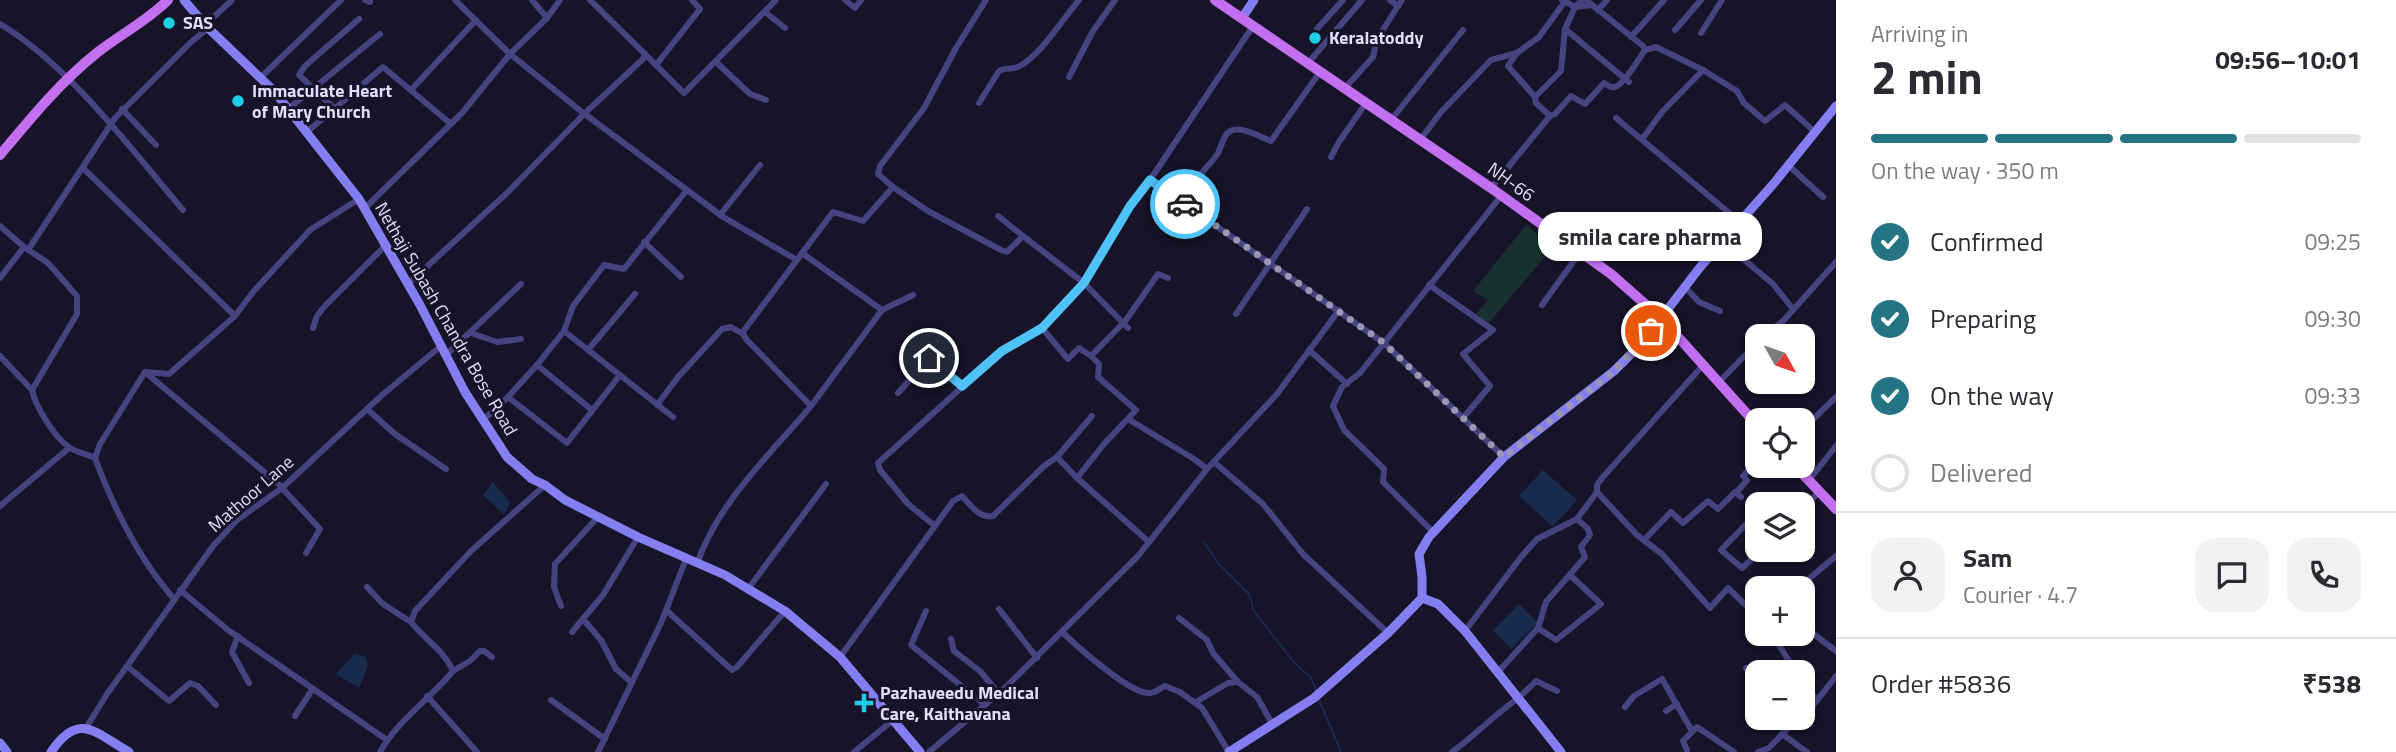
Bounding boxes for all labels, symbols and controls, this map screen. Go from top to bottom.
place label: SAS [183,9,213,36]
marker: SAS [161,15,177,31]
text: Arriving in [1871,16,1968,51]
place label: Keralatoddy [1329,24,1423,51]
marker: Keralatoddy [1307,30,1323,46]
text: 09:56–10:01 [2215,40,2361,79]
text: 2 min [1871,42,1983,112]
place label: Immaculate Heart of Mary Church [252,77,392,125]
marker: Immaculate Heart of Mary Church [230,93,246,109]
text: On the way · 350 m [1871,153,2059,188]
street label: NH-66 [1482,155,1540,208]
courier [1150,169,1220,239]
icon: car [1166,185,1204,223]
street label: Nethaji Subash Chandra Bose Road [368,197,525,441]
callout: smila care pharma [1539,212,1763,261]
text: smila care pharma [1558,219,1742,254]
text: Confirmed [1930,222,2044,261]
icon: check [1871,223,1909,261]
text: 09:25 [2304,224,2361,259]
text: Preparing [1930,299,2036,338]
icon: check [1871,300,1909,338]
pin [1621,301,1681,361]
text: 09:30 [2304,301,2361,336]
icon: bag [1632,312,1670,350]
north arrow [1745,324,1815,394]
map controls [1745,324,1815,730]
pin [899,328,959,388]
icon: home [910,339,948,377]
text: On the way [1930,376,2054,415]
icon: check [1871,377,1909,415]
text: 09:33 [2304,378,2361,413]
button: locate [1745,408,1815,478]
street label: Mathoor Lane [202,449,299,538]
text: Delivered [1930,453,2033,492]
button: layers [1745,492,1815,562]
button: person [1871,538,1945,612]
text: Sam [1963,538,2012,577]
button: chat [2195,538,2269,612]
button: phone [2287,538,2361,612]
button: + [1745,576,1815,646]
text: Courier · 4.7 [1963,577,2078,612]
button: − [1745,660,1815,730]
text: Order #5836 [1871,664,2011,703]
text: ₹538 [2302,664,2361,703]
place label: Pazhaveedu Medical Care, Kaithavana [880,679,1039,727]
marker: Pazhaveedu Medical Care, Kaithavana [854,693,874,713]

